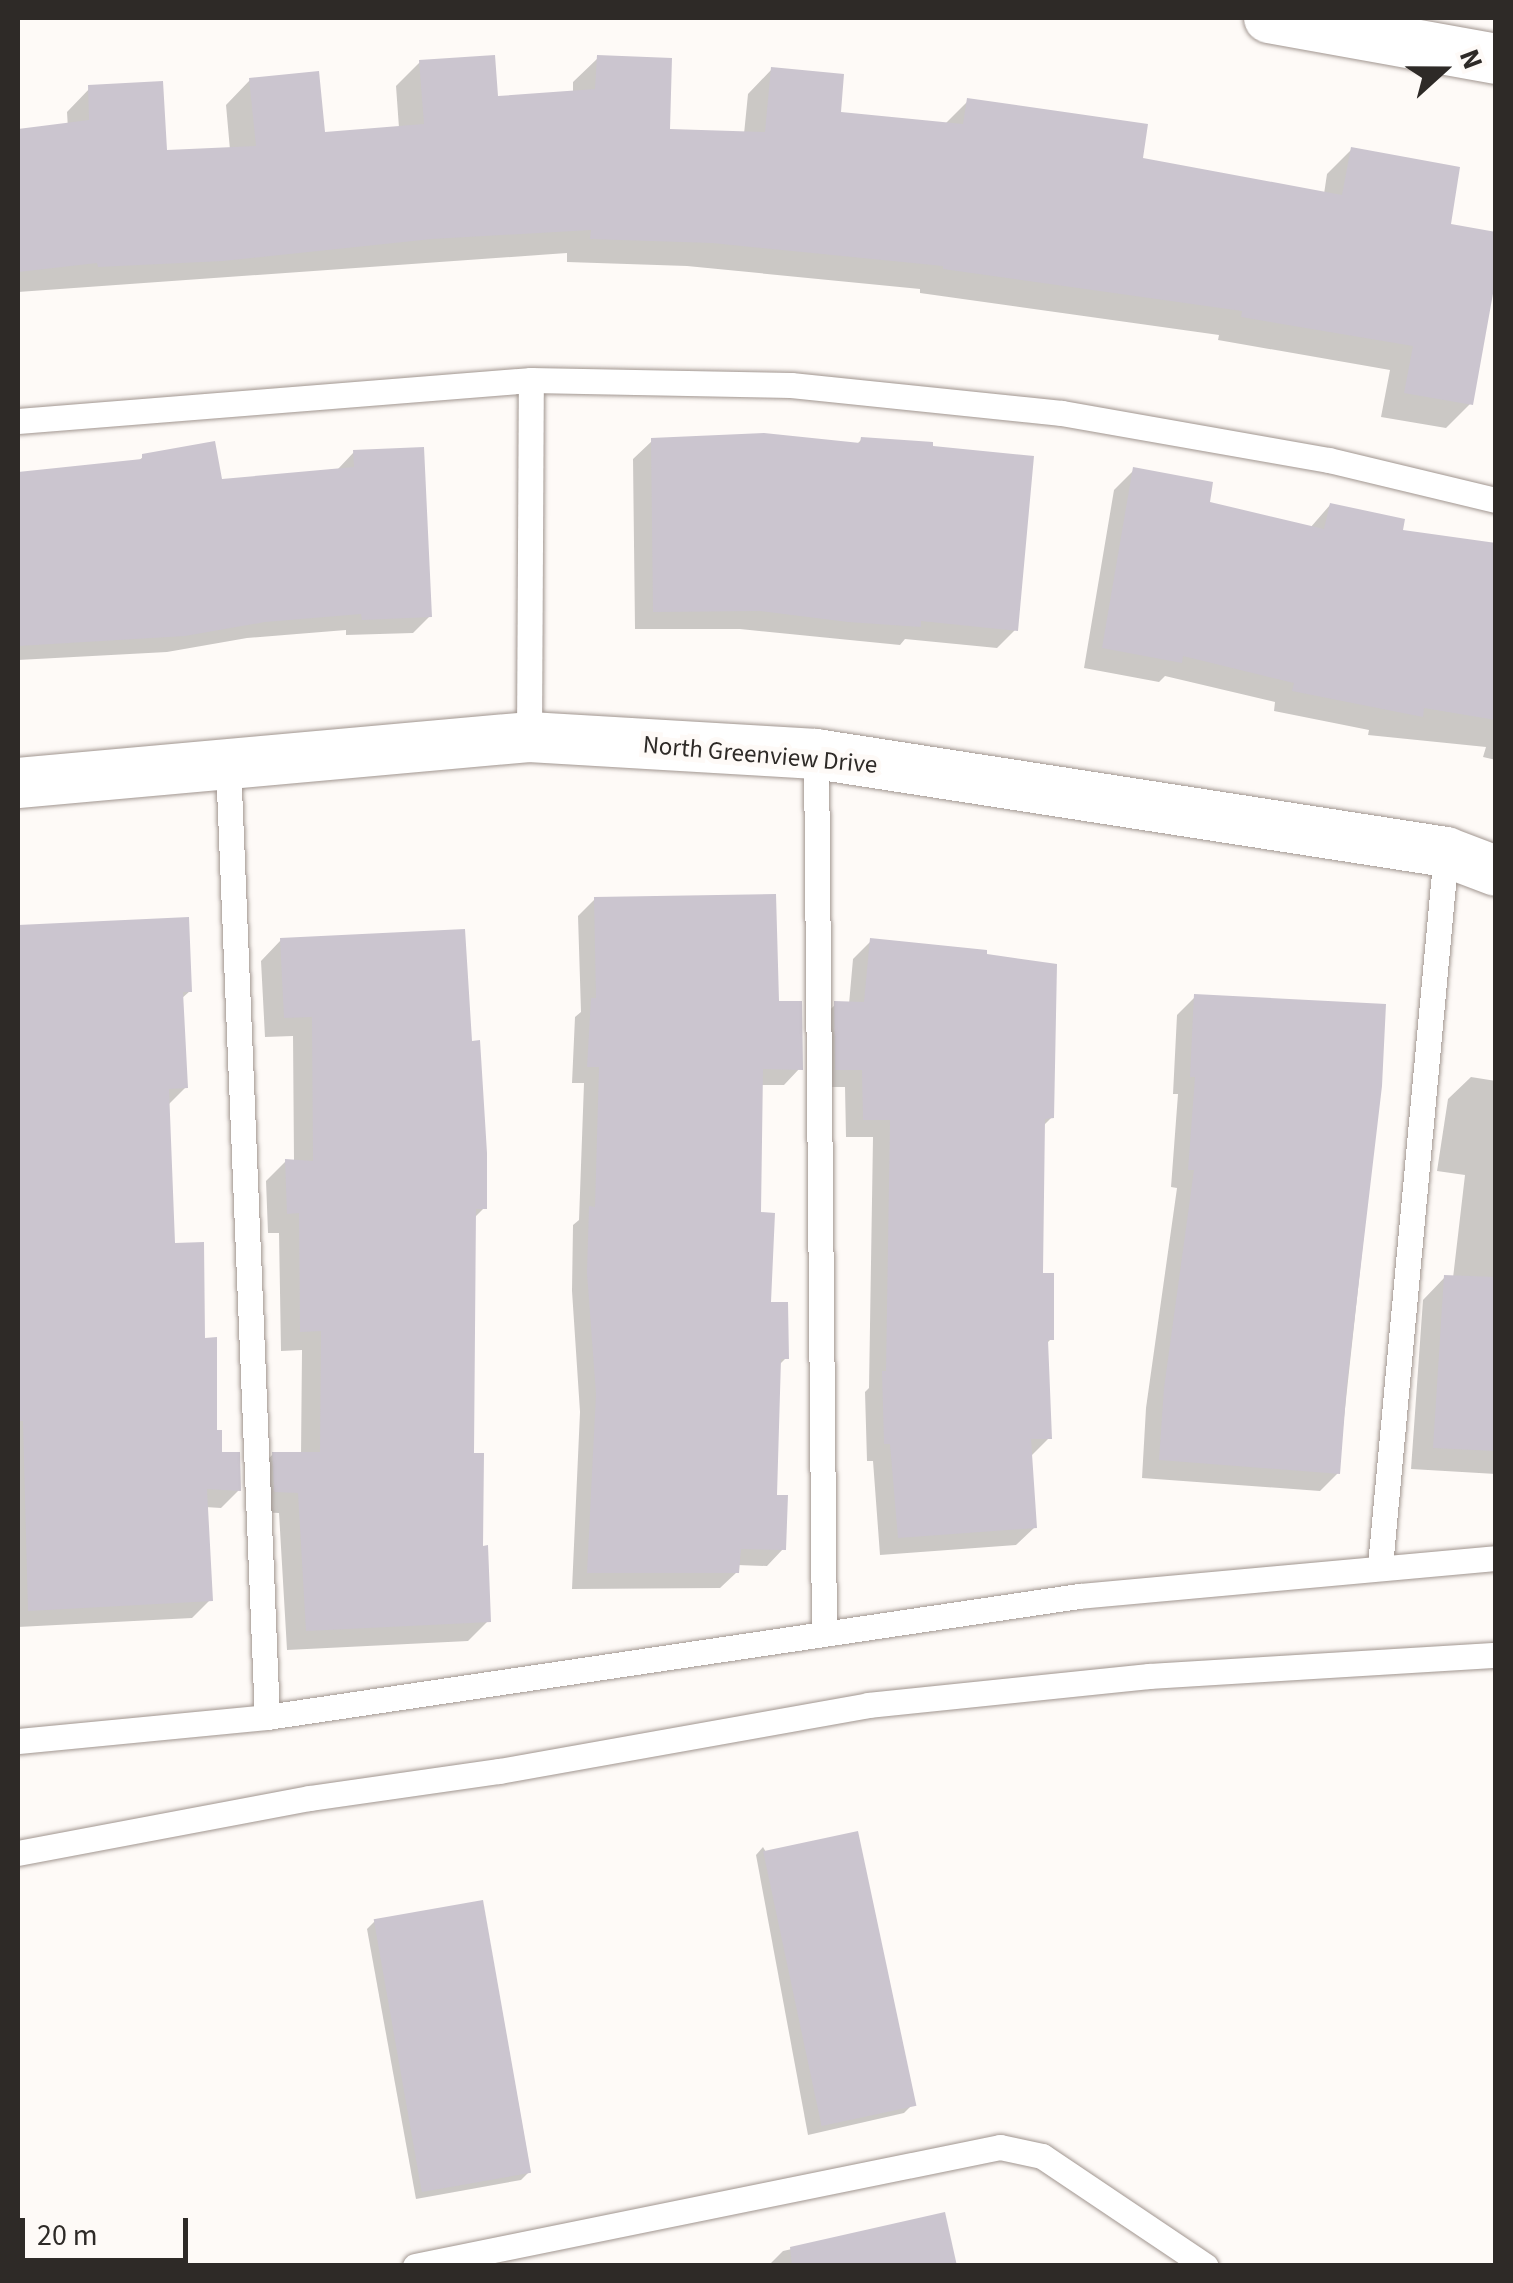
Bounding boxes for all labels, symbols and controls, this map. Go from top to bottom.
north arrow [1393,20,1493,120]
text: N [1449,43,1493,75]
street label: North Greenview Drive [641,730,879,780]
scale bar [25,2198,192,2260]
text: 20 m [37,2214,98,2257]

